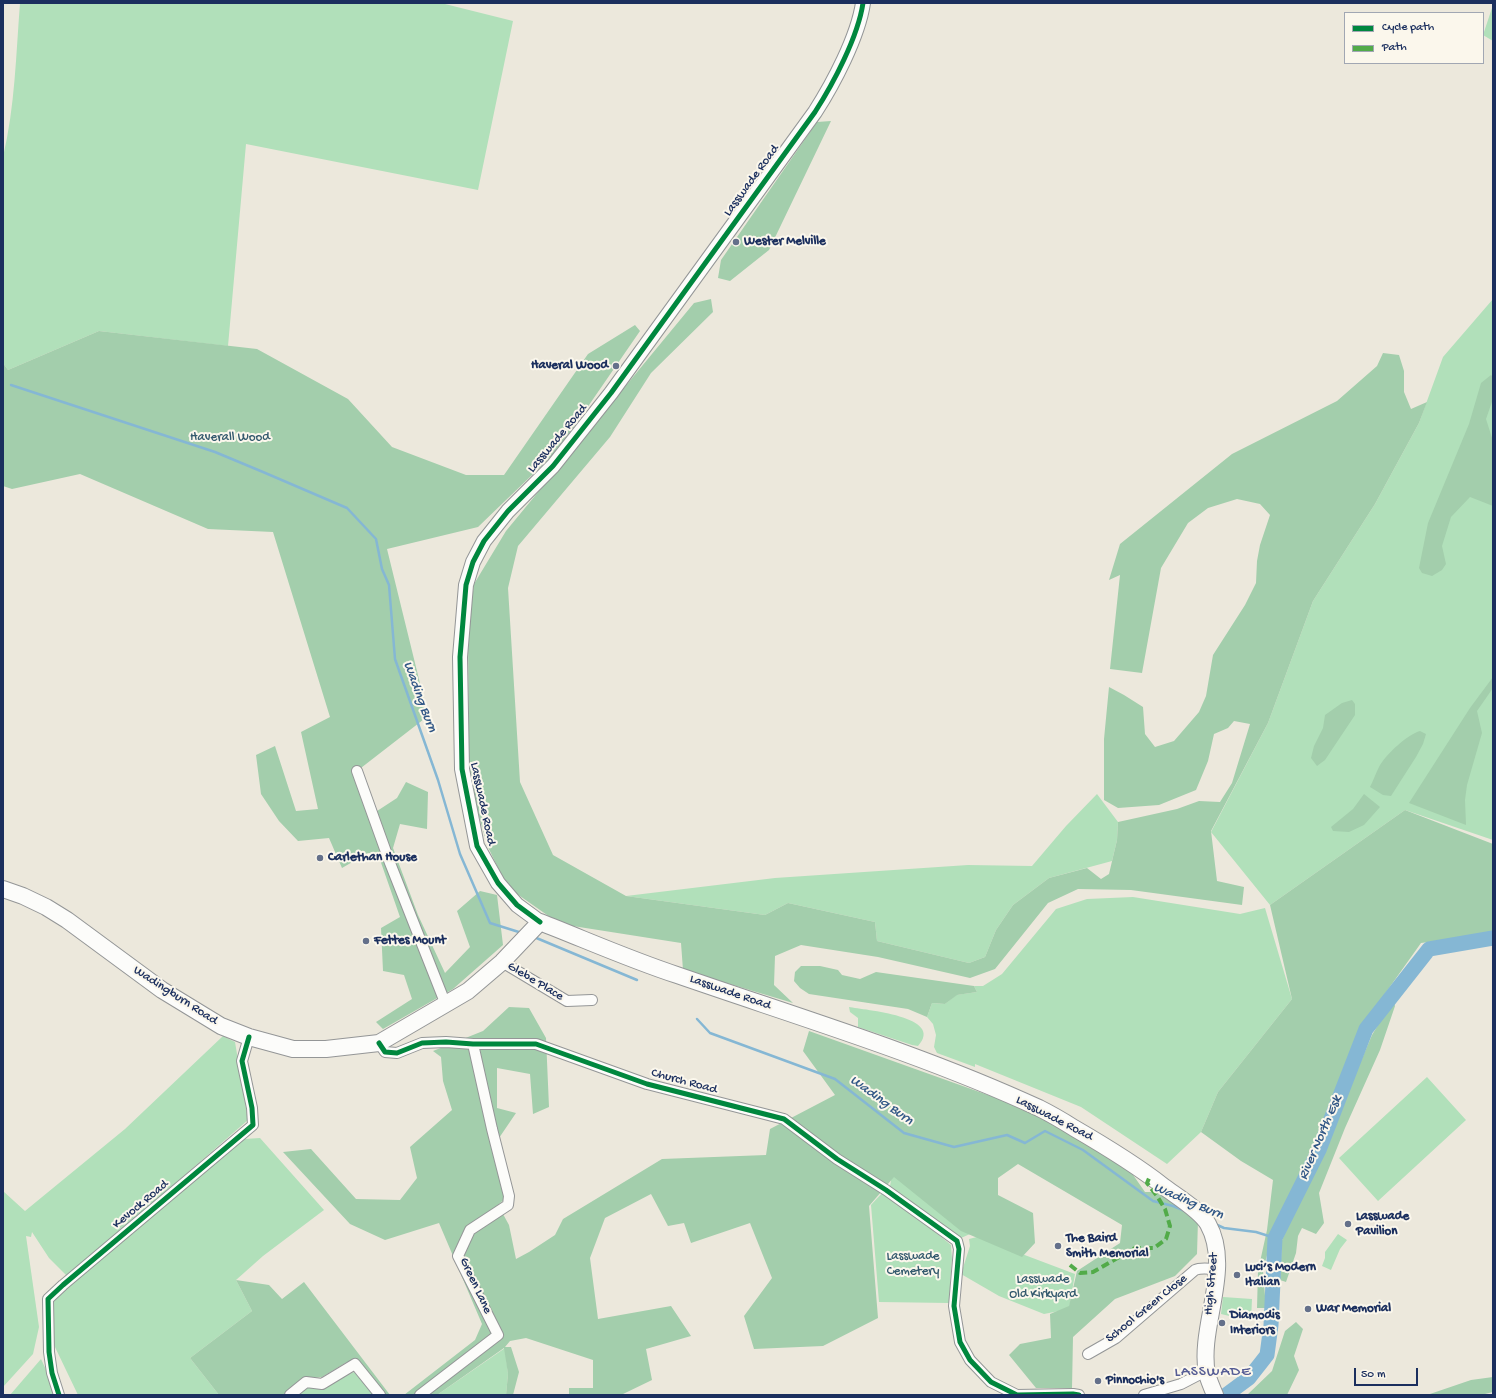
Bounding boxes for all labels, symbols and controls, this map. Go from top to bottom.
legend [1344,12,1484,64]
text: Cycle path [1382,21,1434,35]
text: Path [1382,41,1407,55]
street label: Lasswade Road [721,142,783,220]
place label: Wester Melville [744,234,826,250]
marker: Wester Melville [731,237,741,247]
place label: Haveral Wood [531,358,608,374]
marker: Haveral Wood [611,361,621,371]
street label: Lasswade Road [525,402,591,476]
park label: Haverall Wood [190,430,270,446]
water label: Wading Burn [398,659,440,735]
street label: Lasswade Road [466,761,498,847]
place label: Carlethan House [328,850,417,866]
marker: Carlethan House [315,853,325,863]
place label: Fettes Mount [374,933,446,949]
marker: Fettes Mount [361,936,371,946]
street label: Glebe Place [504,959,566,1005]
street label: Wadingburn Road [130,963,220,1029]
street label: Lasswade Road [687,972,773,1014]
street label: Church Road [649,1066,719,1098]
water label: Wading Burn [846,1072,916,1130]
street label: Lasswade Road [1013,1093,1095,1145]
water label: River North Esk [1296,1093,1346,1183]
street label: Kevock Road [110,1177,172,1233]
water label: Wading Burn [1151,1180,1225,1224]
place label: Lasswade Pavilion [1356,1209,1409,1240]
marker: Lasswade Pavilion [1343,1219,1353,1229]
place label: The Baird Smith Memorial [1066,1231,1149,1262]
marker: The Baird Smith Memorial [1053,1241,1063,1251]
park label: Lasswade Cemetery [886,1249,940,1280]
street label: High Street [1202,1252,1222,1316]
street label: Green Lane [455,1255,495,1317]
place label: Luci’s Modern Italian [1245,1260,1316,1291]
marker: Luci’s Modern Italian [1232,1270,1242,1280]
street label: School Green Close [1103,1271,1191,1347]
park label: Lasswade Old Kirkyard [1009,1272,1077,1303]
place label: War Memorial [1316,1301,1391,1317]
marker: War Memorial [1303,1304,1313,1314]
place label: Diamodis Interiors [1230,1308,1280,1339]
marker: Diamodis Interiors [1217,1318,1227,1328]
scale bar [1356,1360,1420,1386]
district label: LASSWADE [1175,1364,1251,1382]
text: 50 m [1361,1368,1386,1382]
place label: Pinnochio's [1106,1373,1164,1389]
marker: Pinnochio's [1093,1376,1103,1386]

